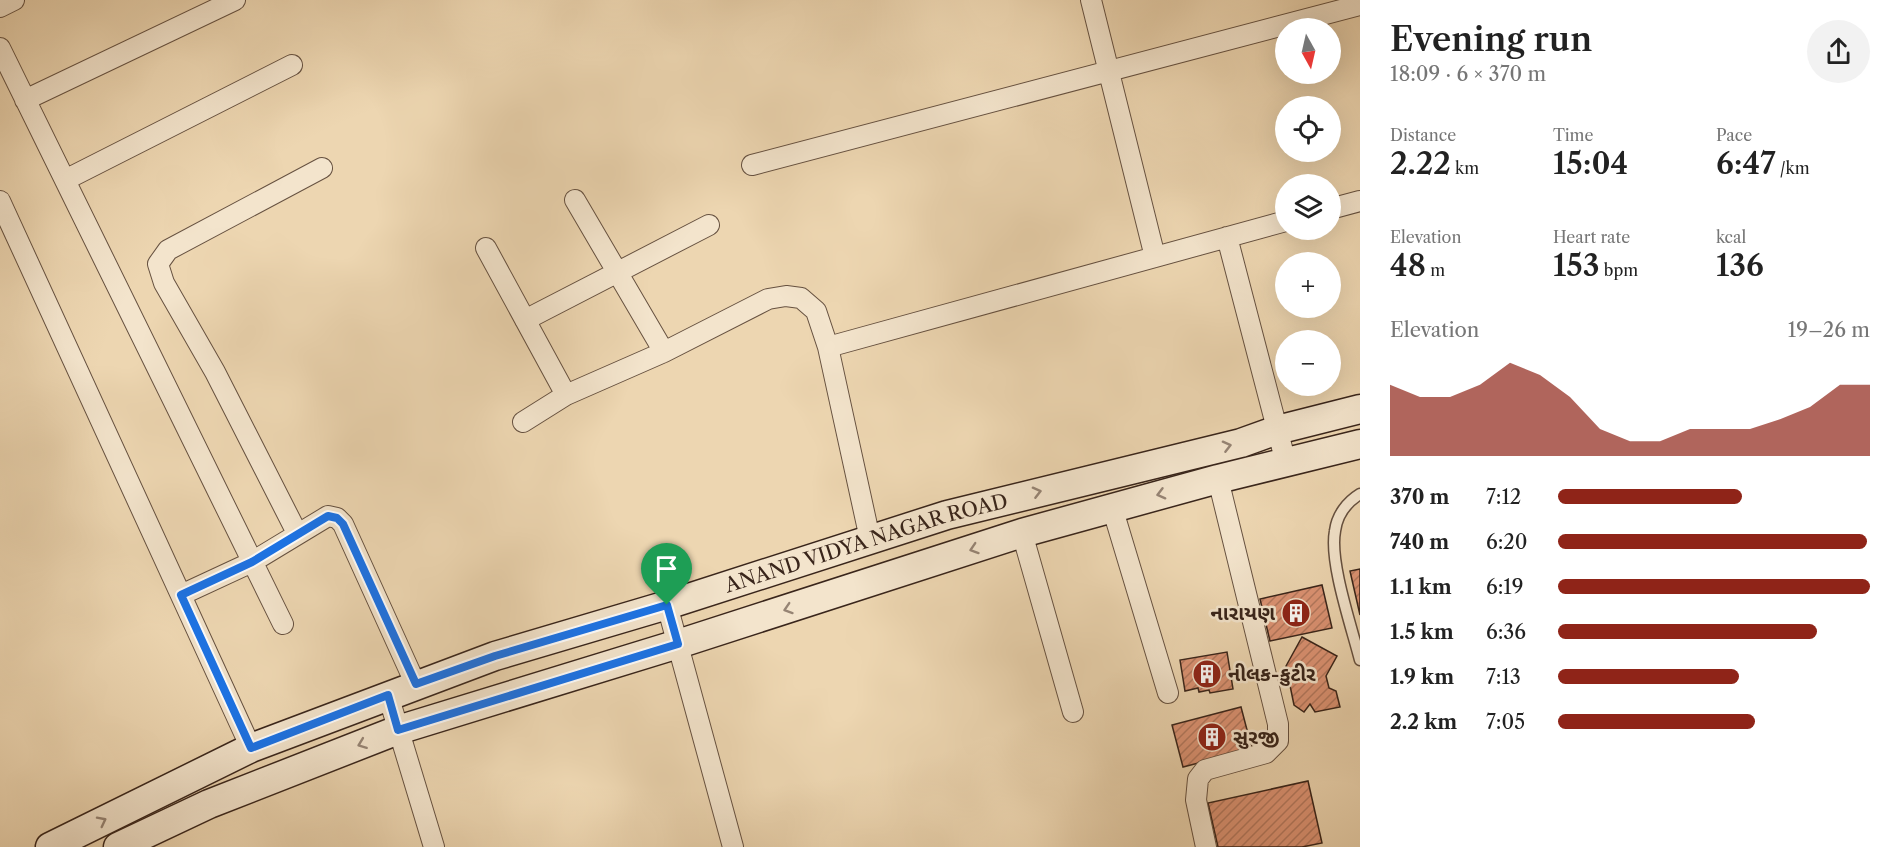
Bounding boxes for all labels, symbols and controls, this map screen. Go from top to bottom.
north arrow [1275,18,1341,84]
map controls [1275,18,1341,396]
text: Evening run [1390,19,1592,60]
button: share [1807,20,1870,83]
text: 18:09 · 6 × 370 m [1390,62,1546,86]
button: locate [1275,96,1341,162]
text: Distance [1390,125,1456,145]
text: Time [1553,125,1593,145]
text: Pace [1716,125,1752,145]
text: 2.22 [1390,145,1451,182]
text: 15:04 [1553,145,1628,182]
text: 6:47 [1716,145,1776,182]
text: km [1451,158,1479,178]
text: /km [1776,158,1810,178]
button: layers [1275,174,1341,240]
text: Elevation [1390,227,1461,247]
text: Heart rate [1553,227,1630,247]
text: kcal [1716,227,1746,247]
text: 48 [1390,247,1426,284]
text: 153 [1553,247,1599,284]
text: 136 [1716,247,1764,284]
button: + [1275,252,1341,318]
text: m [1426,260,1445,280]
text: bpm [1599,260,1638,280]
text: Elevation [1390,318,1479,342]
text: 19–26 m [1788,318,1870,342]
button: − [1275,330,1341,396]
one-way arrow [1222,441,1232,454]
text: 370 m [1390,485,1449,509]
text: 7:12 [1486,485,1521,509]
one-way arrow [1032,487,1042,500]
one-way arrow [1156,487,1166,500]
street label: ANAND VIDYA NAGAR ROAD [721,489,1010,598]
text: 740 m [1390,530,1449,554]
text: 6:20 [1486,530,1528,554]
one-way arrow [969,541,979,554]
pin [641,543,692,605]
icon: arrive [650,552,683,585]
text: 1.1 km [1390,575,1452,599]
text: 6:19 [1486,575,1523,599]
building icon: નારાયણ [1280,597,1312,629]
one-way arrow [783,601,794,614]
place label: નારાયણ [1211,601,1275,625]
text: 1.5 km [1390,620,1454,644]
text: 6:36 [1486,620,1526,644]
building icon: નીલક-કુટીર [1191,658,1223,690]
place label: નીલક-કુટીર [1228,662,1316,686]
text: 1.9 km [1390,665,1454,689]
text: 7:13 [1486,665,1521,689]
text: 2.2 km [1390,710,1457,734]
text: 7:05 [1486,710,1525,734]
building icon: સુરજી [1196,721,1228,753]
place label: સુરજી [1233,725,1280,749]
one-way arrow [357,737,368,749]
one-way arrow [96,816,107,828]

